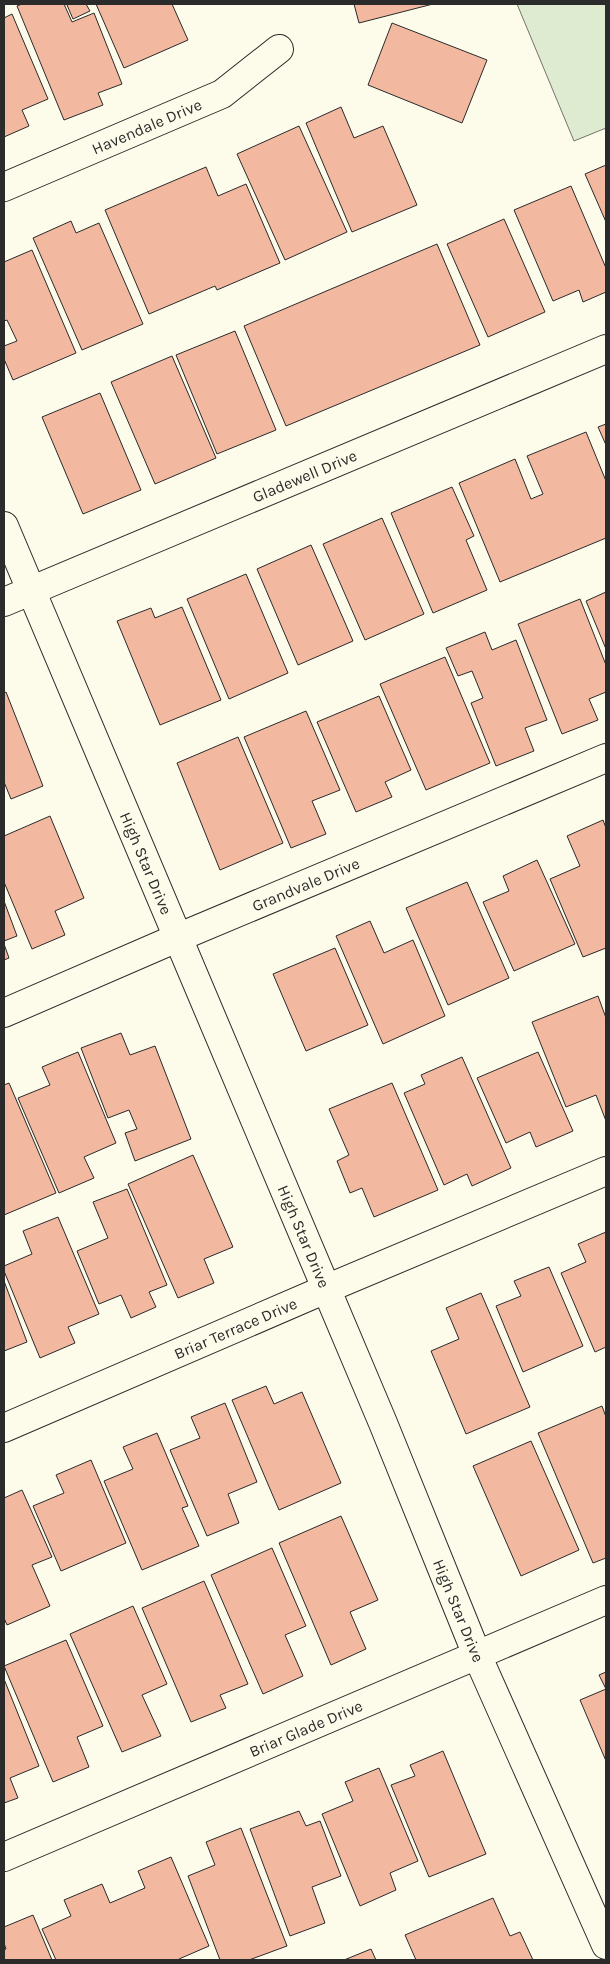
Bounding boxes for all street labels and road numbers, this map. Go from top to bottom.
street label: Havendale Drive [89,94,204,158]
street label: Gladewell Drive [250,445,360,506]
street label: High Star Drive [116,809,177,917]
street label: Grandvale Drive [249,853,362,915]
street label: High Star Drive [274,1182,334,1290]
street label: Briar Terrace Drive [171,1293,300,1363]
street label: High Star Drive [430,1556,488,1665]
street label: Briar Glade Drive [246,1696,365,1761]

